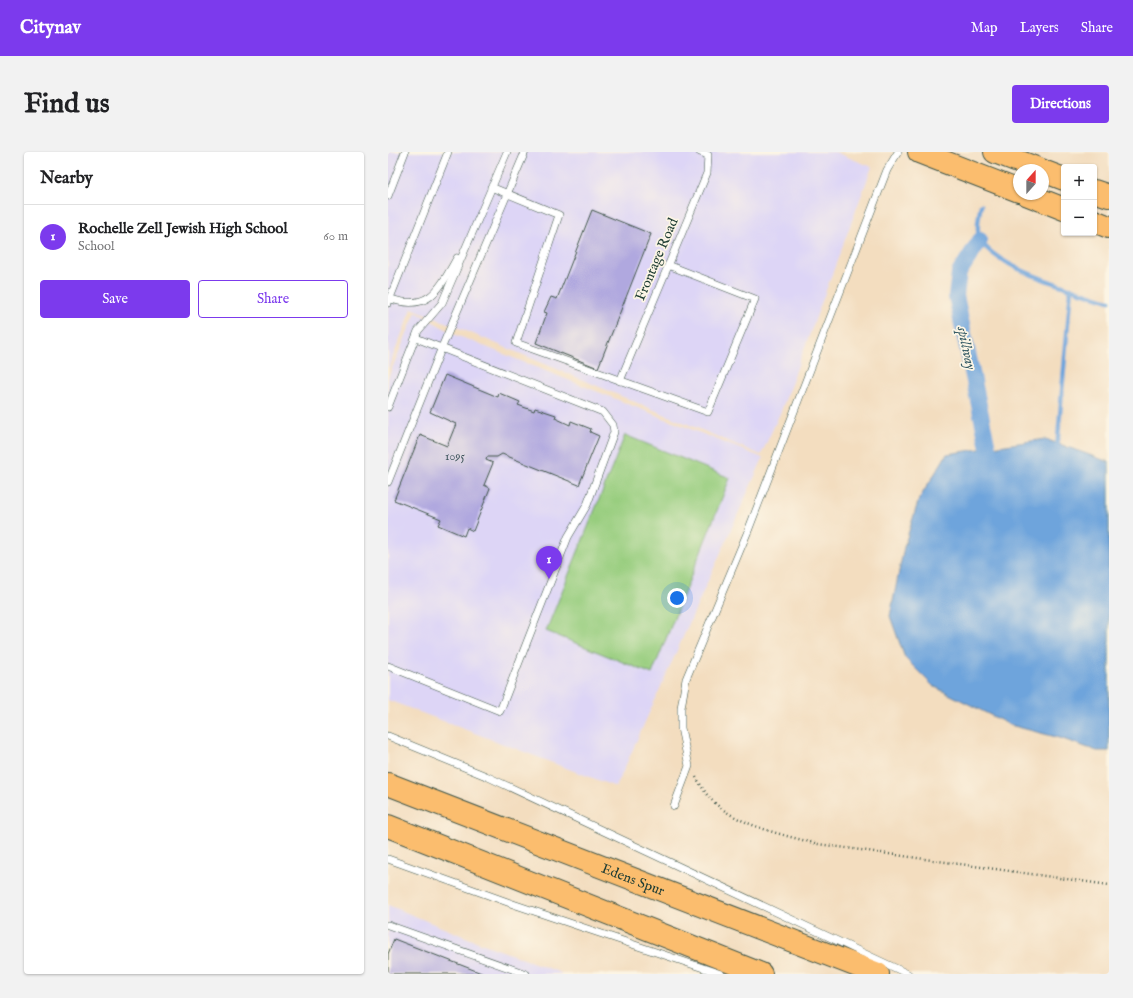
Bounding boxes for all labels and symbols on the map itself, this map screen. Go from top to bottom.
north arrow [1013,164,1049,200]
street label: Frontage Road [631,215,683,304]
water label: spillway [952,324,980,372]
house number: 1095 [445,449,466,464]
pin: 1 [536,546,562,579]
your location [667,588,687,608]
street label: Edens Spur [599,860,667,900]

